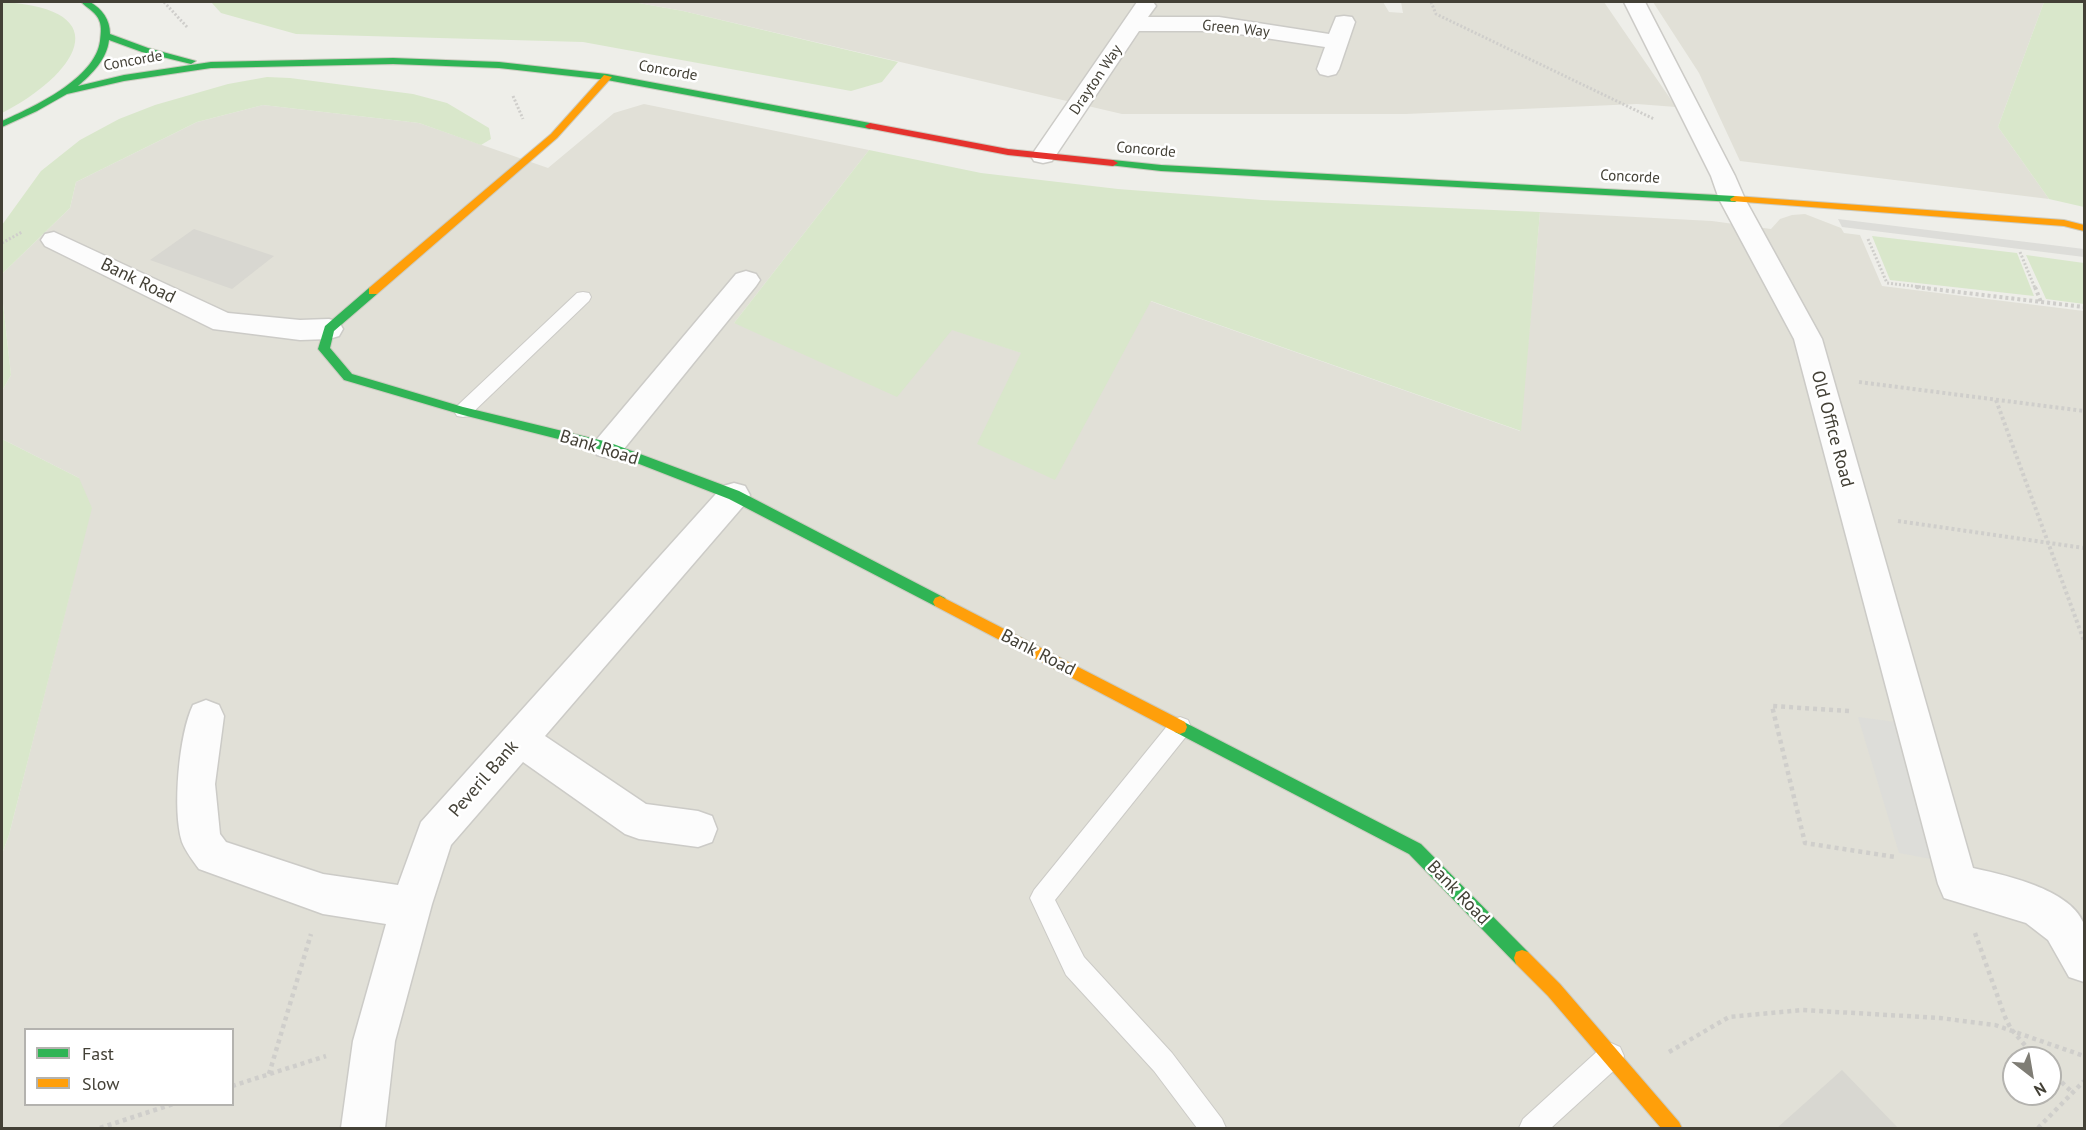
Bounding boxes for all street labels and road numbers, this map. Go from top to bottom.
street label: Green Way [1201,17,1271,41]
street label: Drayton Way [1066,41,1126,119]
street label: Concorde [102,47,164,75]
street label: Concorde [637,57,699,85]
street label: Concorde [1116,138,1176,162]
street label: Concorde [1600,166,1660,188]
street label: Bank Road [97,254,179,308]
street label: Old Office Road [1806,368,1858,490]
street label: Bank Road [557,426,641,470]
street label: Bank Road [997,625,1079,681]
street label: Peveril Bank [445,736,523,822]
street label: Bank Road [1422,856,1494,930]

